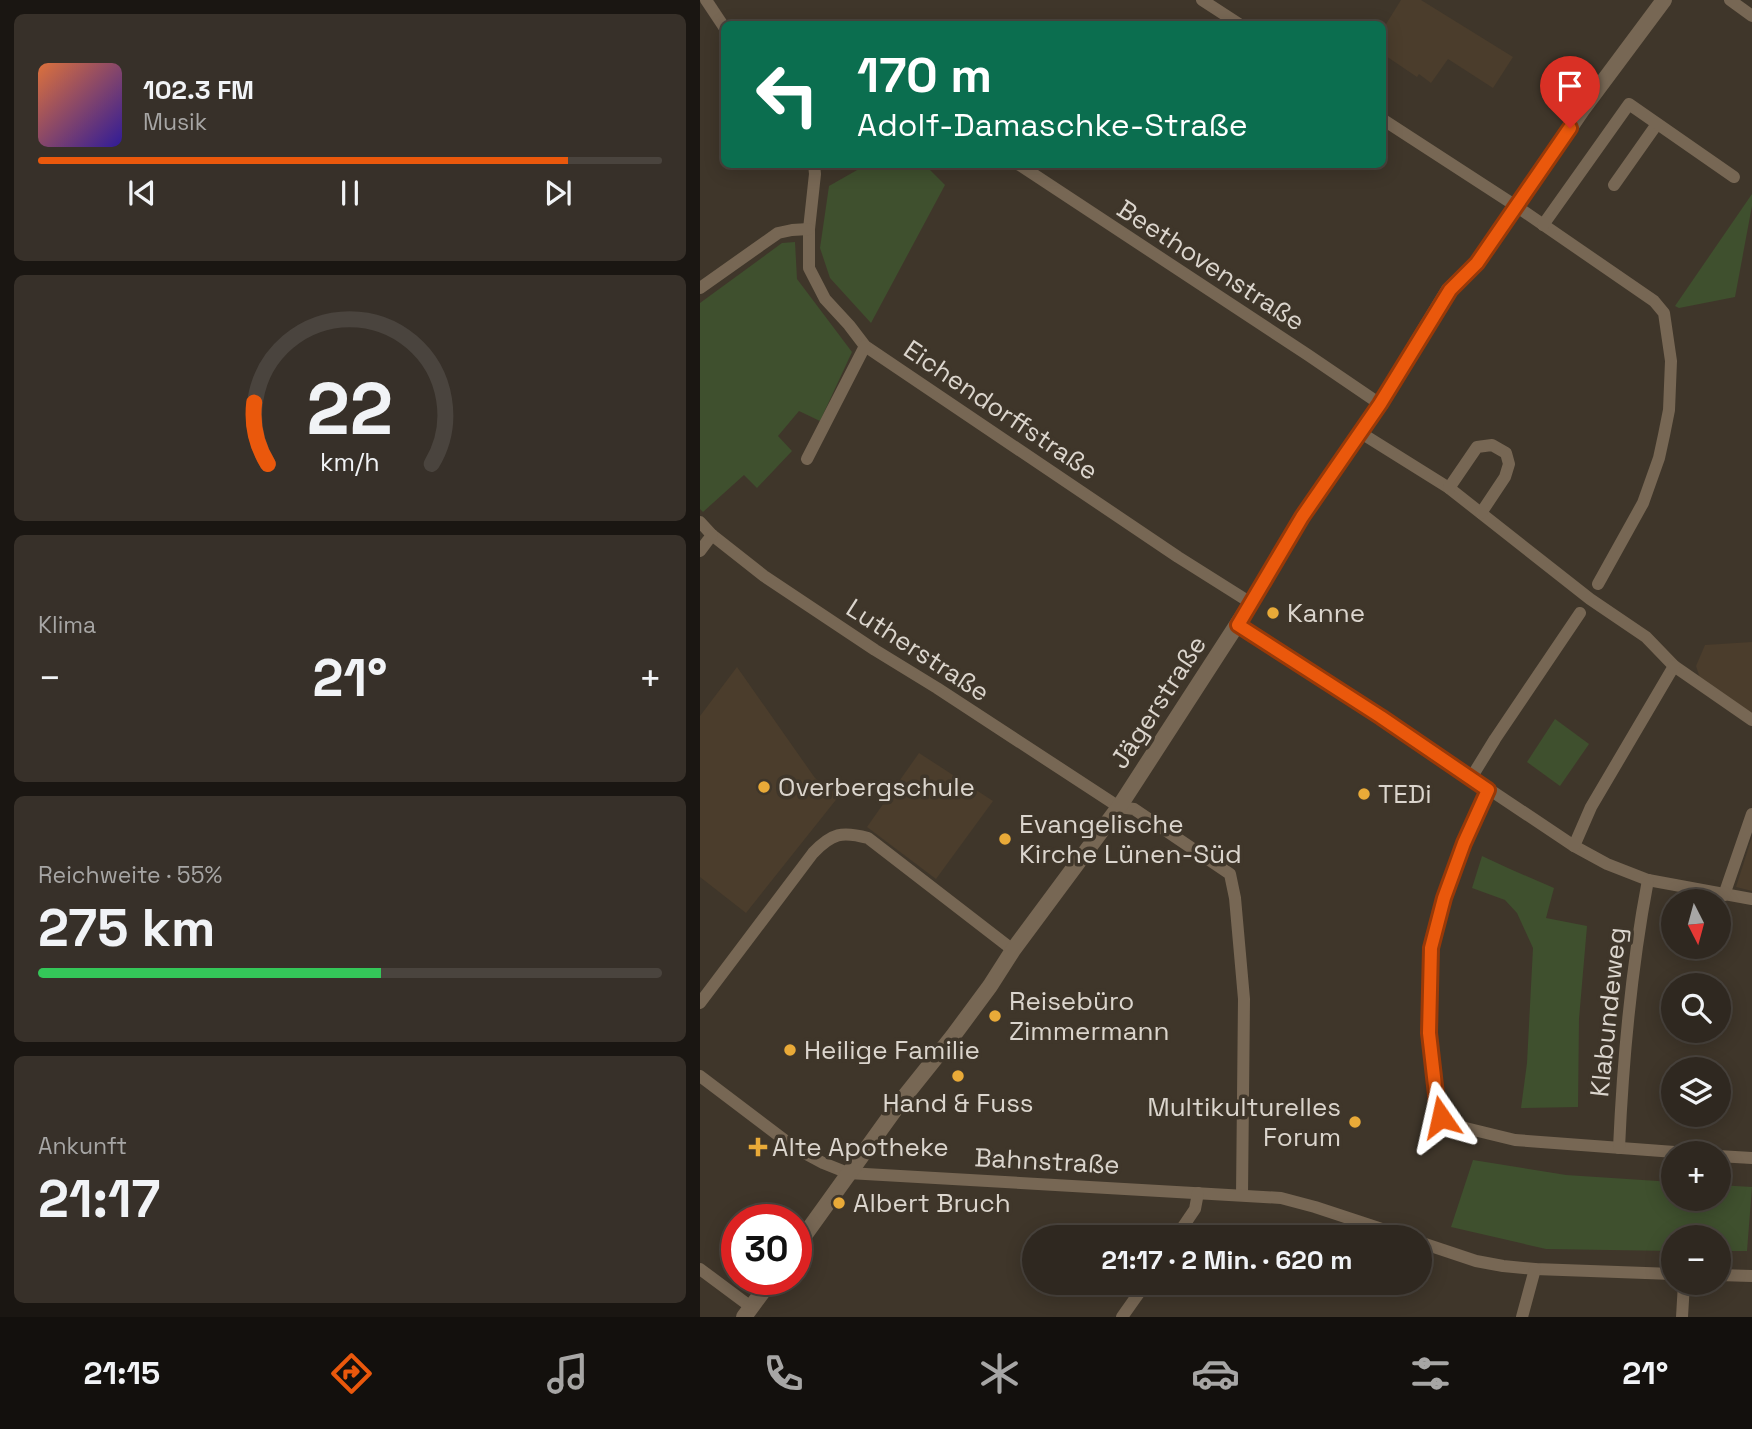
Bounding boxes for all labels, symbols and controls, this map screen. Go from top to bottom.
text: 170 m [857,44,992,106]
icon: left [742,49,833,140]
pin [1540,56,1600,128]
icon: arrive [1551,67,1589,105]
text: 102.3 FM [143,73,254,107]
text: Adolf-Damaschke-Straße [857,105,1248,145]
text: Musik [143,107,207,137]
icon: previous [123,174,161,212]
icon: pause [331,174,369,212]
icon: next [539,174,577,212]
street label: Beethovenstraße [1111,192,1311,338]
street label: Eichendorffstraße [897,332,1105,488]
text: 22 [307,362,393,455]
text: km/h [320,446,380,478]
street label: Lutherstraße [840,591,996,709]
place label: Kanne [1287,596,1365,630]
marker: Kanne [1265,605,1281,621]
text: Klima [38,610,96,640]
street label: Jägerstraße [1102,629,1214,775]
text: 21° [313,645,387,711]
text: − [38,654,62,702]
text: + [638,654,662,702]
place label: Overbergschule [778,770,975,804]
place label: TEDi [1378,777,1432,811]
marker: Overbergschule [756,779,772,795]
marker: TEDi [1356,786,1372,802]
place label: Evangelische Kirche Lünen-Süd [1019,807,1242,871]
marker: Evangelische Kirche Lünen-Süd [997,831,1013,847]
text: Reichweite · 55% [38,860,222,890]
north arrow [1661,889,1731,959]
map controls [1661,889,1731,1295]
text: 275 km [38,895,215,961]
street label: Klabundeweg [1582,926,1634,1098]
button: search [1661,973,1731,1043]
place label: Reisebüro Zimmermann [1009,984,1169,1048]
marker: Reisebüro Zimmermann [987,1008,1003,1024]
place label: Heilige Familie [804,1033,980,1067]
marker: Heilige Familie [782,1042,798,1058]
button: layers [1661,1057,1731,1127]
marker: Hand & Fuss [950,1068,966,1084]
position arrow [1404,1080,1478,1154]
place label: Hand & Fuss [882,1086,1034,1120]
place label: Multikulturelles Forum [1147,1090,1341,1154]
marker: Multikulturelles Forum [1347,1114,1363,1130]
place label: Alte Apotheke [772,1130,949,1164]
text: Ankunft [38,1131,127,1161]
marker: Alte Apotheke [750,1139,766,1155]
street label: Bahnstraße [973,1140,1121,1182]
button: + [1661,1141,1731,1211]
text: 21:17 [38,1166,160,1232]
place label: Albert Bruch [853,1186,1011,1220]
marker: Albert Bruch [831,1195,847,1211]
speed limit sign: 30 [721,1204,812,1295]
button: − [1661,1225,1731,1295]
text: 21:17 · 2 Min. · 620 m [1102,1243,1352,1277]
icon: directions [327,1349,376,1398]
icon: music [543,1349,592,1398]
icon: phone [759,1349,808,1398]
icon: climate [975,1349,1024,1398]
icon: car [1191,1349,1240,1398]
icon: filters [1406,1349,1455,1398]
text: 21:15 [83,1353,160,1393]
text: 21° [1622,1353,1668,1393]

